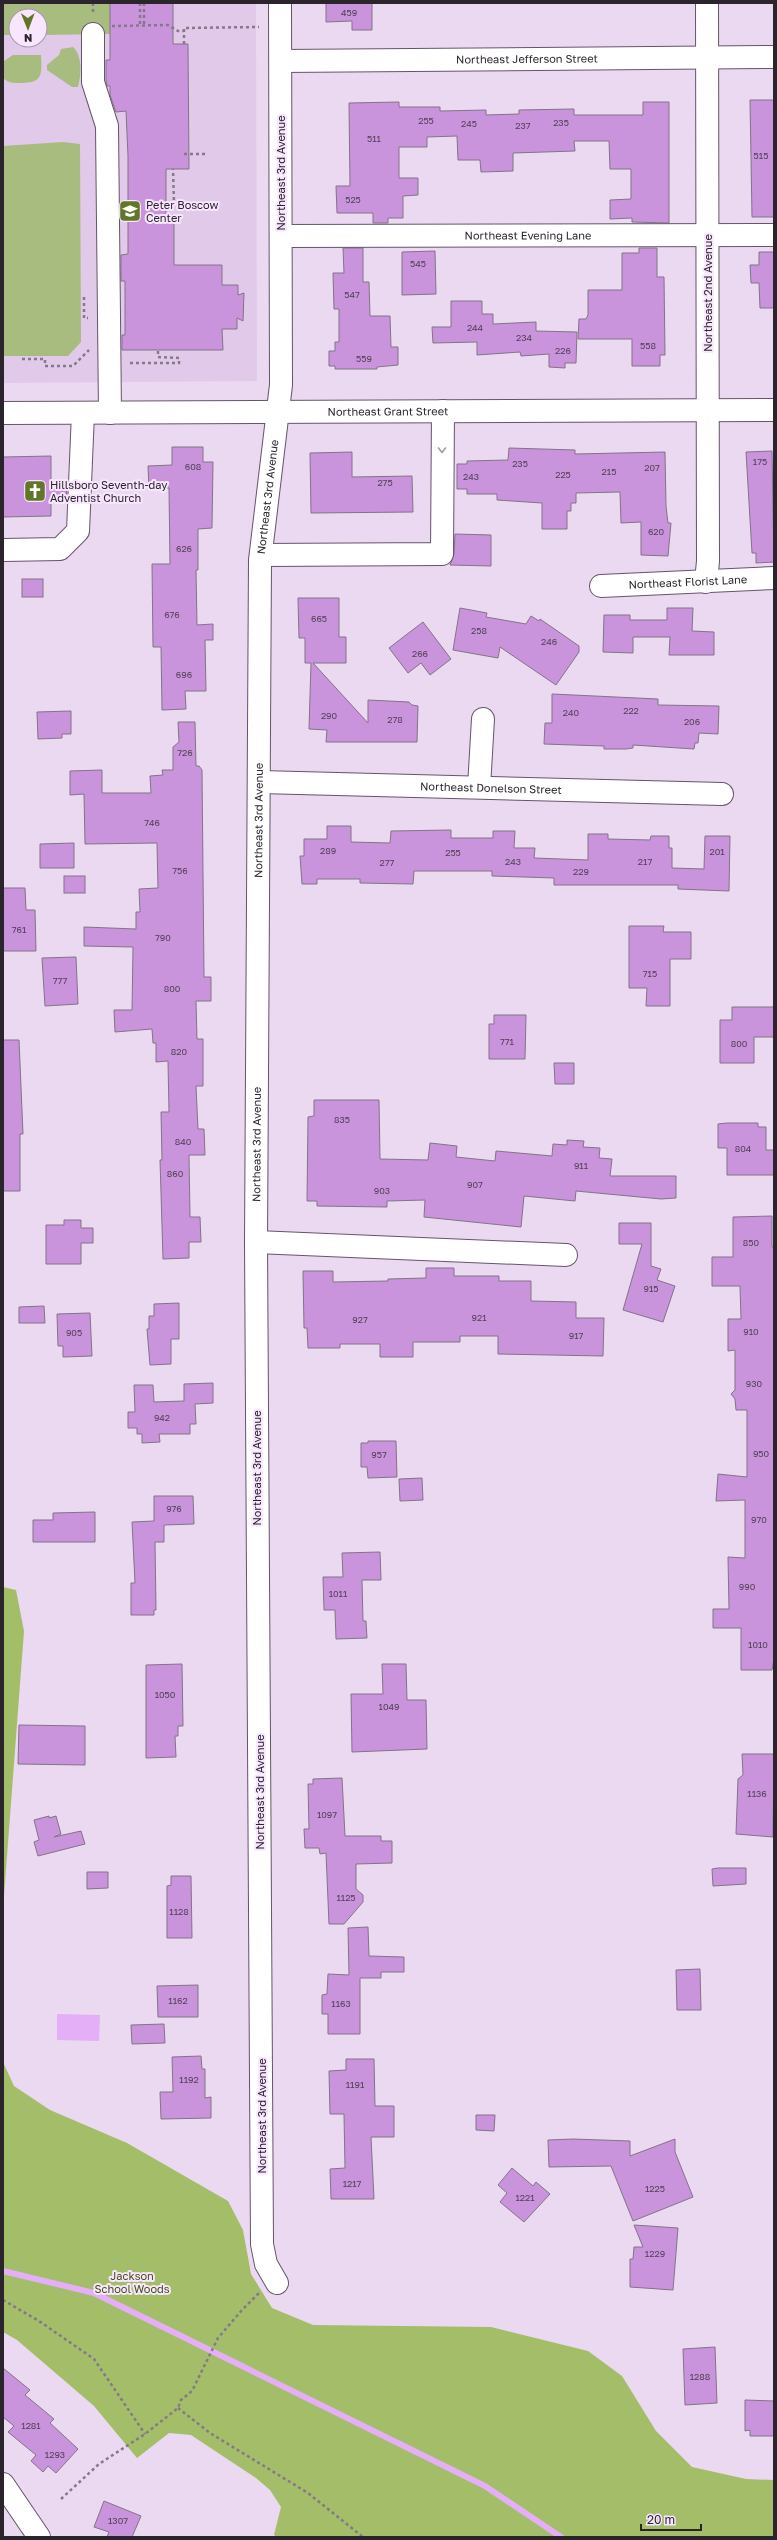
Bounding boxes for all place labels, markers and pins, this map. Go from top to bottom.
school or university icon: Peter Boscow Center [117,198,143,224]
place label: Peter Boscow Center [146,198,219,224]
church icon: Hillsboro Seventh-day Adventist Church [22,478,48,504]
place label: Hillsboro Seventh-day Adventist Church [50,478,168,504]

